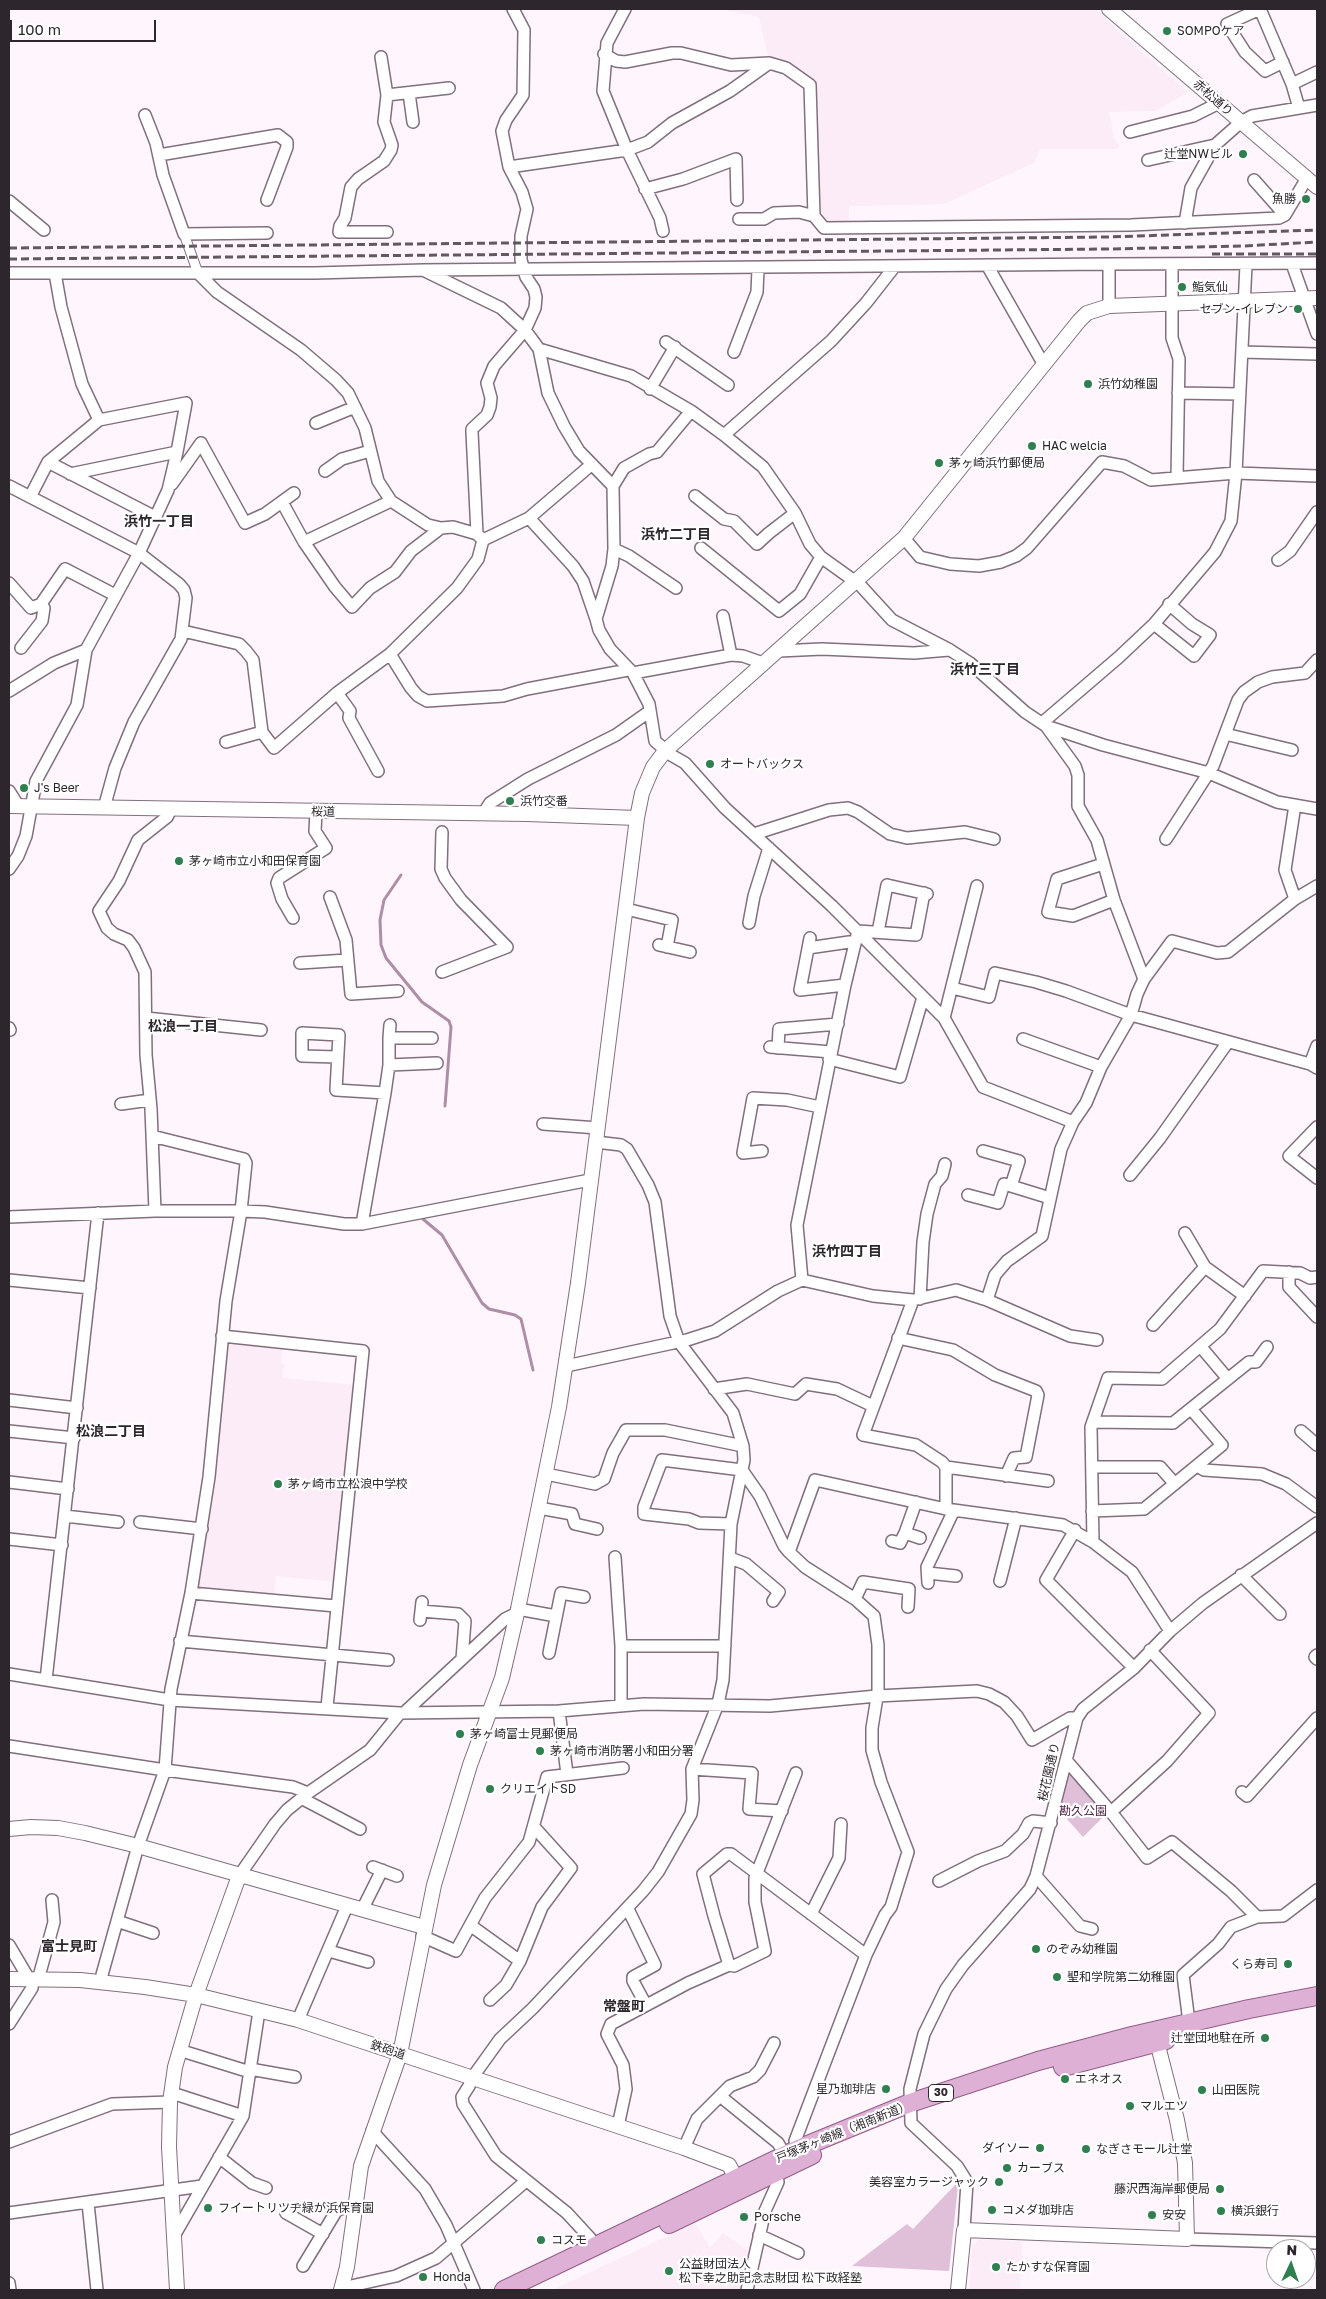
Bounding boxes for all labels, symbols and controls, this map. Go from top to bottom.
scale bar [12,10,159,42]
text: 100 m [18,20,61,38]
place label: SOMPOケア [1177,24,1245,38]
marker: SOMPOケア [1161,25,1173,37]
street label: 赤松通り [1190,77,1236,119]
place label: 辻堂NWビル [1164,147,1233,161]
marker: 辻堂NWビル [1237,148,1249,160]
place label: 魚勝 [1272,192,1296,206]
marker: 魚勝 [1300,193,1312,205]
place label: 鮨気仙 [1192,280,1228,294]
marker: 鮨気仙 [1176,281,1188,293]
place label: セブン-イレブン [1199,302,1288,316]
marker: セブン-イレブン [1292,303,1304,315]
place label: 浜竹幼稚園 [1098,377,1158,391]
marker: 浜竹幼稚園 [1082,378,1094,390]
place label: HAC welcia [1042,439,1107,453]
marker: HAC welcia [1026,440,1038,452]
place label: 茅ヶ崎浜竹郵便局 [949,456,1045,470]
marker: 茅ヶ崎浜竹郵便局 [933,457,945,469]
district label: 浜竹一丁目 [124,514,194,530]
district label: 浜竹二丁目 [641,527,711,543]
district label: 浜竹三丁目 [950,662,1020,678]
place label: オートバックス [720,757,804,771]
marker: オートバックス [704,758,716,770]
place label: J's Beer [34,781,79,795]
marker: J's Beer [18,782,30,794]
place label: 浜竹交番 [520,794,568,808]
marker: 浜竹交番 [504,795,516,807]
street label: 桜道 [311,805,335,819]
place label: 茅ヶ崎市立小和田保育園 [189,854,321,868]
marker: 茅ヶ崎市立小和田保育園 [173,855,185,867]
district label: 松浪一丁目 [148,1019,218,1035]
district label: 浜竹四丁目 [812,1244,882,1260]
district label: 松浪二丁目 [76,1424,146,1440]
place label: 茅ヶ崎市立松浪中学校 [288,1477,408,1491]
marker: 茅ヶ崎市立松浪中学校 [272,1478,284,1490]
place label: 茅ヶ崎富士見郵便局 [470,1727,578,1741]
marker: 茅ヶ崎富士見郵便局 [454,1728,466,1740]
street label: 桜花園通り [1035,1741,1063,1803]
place label: 茅ヶ崎市消防署小和田分署 [550,1744,694,1758]
marker: 茅ヶ崎市消防署小和田分署 [534,1745,546,1757]
place label: クリエイトSD [500,1782,576,1796]
marker: クリエイトSD [484,1783,496,1795]
park label: 勘久公園 [1059,1804,1107,1818]
district label: 富士見町 [41,1939,97,1955]
place label: のぞみ幼稚園 [1046,1942,1118,1956]
marker: のぞみ幼稚園 [1030,1943,1042,1955]
place label: くら寿司 [1230,1957,1278,1971]
marker: くら寿司 [1282,1958,1294,1970]
place label: 聖和学院第二幼稚園 [1067,1970,1175,1984]
marker: 聖和学院第二幼稚園 [1051,1971,1063,1983]
district label: 常盤町 [603,1999,645,2015]
place label: 辻堂団地駐在所 [1171,2031,1255,2045]
marker: 辻堂団地駐在所 [1259,2032,1271,2044]
street label: 鉄砲道 [369,2038,407,2062]
place label: エネオス [1075,2072,1123,2086]
marker: エネオス [1059,2073,1071,2085]
place label: 星乃珈琲店 [816,2082,876,2096]
marker: 星乃珈琲店 [880,2083,892,2095]
place label: 山田医院 [1212,2083,1260,2097]
road number: 30 [928,2084,954,2102]
marker: 山田医院 [1196,2084,1208,2096]
street label: 戸塚茅ヶ崎線（湘南新道） [774,2098,912,2166]
place label: マルエツ [1140,2099,1188,2113]
marker: マルエツ [1124,2100,1136,2112]
place label: ダイソー [982,2141,1030,2155]
marker: ダイソー [1034,2142,1046,2154]
place label: なぎさモール辻堂 [1096,2142,1192,2156]
marker: なぎさモール辻堂 [1080,2143,1092,2155]
place label: カーブス [1017,2161,1065,2175]
marker: カーブス [1001,2162,1013,2174]
place label: 美容室カラージャック [869,2175,989,2189]
marker: 美容室カラージャック [993,2176,1005,2188]
place label: 藤沢西海岸郵便局 [1114,2182,1210,2196]
marker: 藤沢西海岸郵便局 [1214,2183,1226,2195]
place label: フイートリツヂ緑が浜保育園 [218,2201,374,2215]
marker: フイートリツヂ緑が浜保育園 [202,2202,214,2214]
place label: コメダ珈琲店 [1002,2203,1074,2217]
marker: コメダ珈琲店 [986,2204,998,2216]
place label: 横浜銀行 [1231,2204,1279,2218]
marker: 横浜銀行 [1215,2205,1227,2217]
place label: 安安 [1162,2208,1186,2222]
marker: 安安 [1146,2209,1158,2221]
place label: Porsche [754,2210,801,2224]
marker: Porsche [738,2211,750,2223]
place label: コスモ [551,2233,587,2247]
marker: コスモ [535,2234,547,2246]
north arrow [1266,2239,1316,2289]
text: N [1286,2241,1298,2258]
place label: 公益財団法人 松下幸之助記念志財団 松下政経塾 [679,2257,862,2285]
place label: たかすな保育園 [1006,2260,1090,2274]
marker: たかすな保育園 [990,2261,1002,2273]
marker: 公益財団法人 松下幸之助記念志財団 松下政経塾 [663,2265,675,2277]
place label: Honda [433,2270,471,2284]
marker: Honda [417,2271,429,2283]

